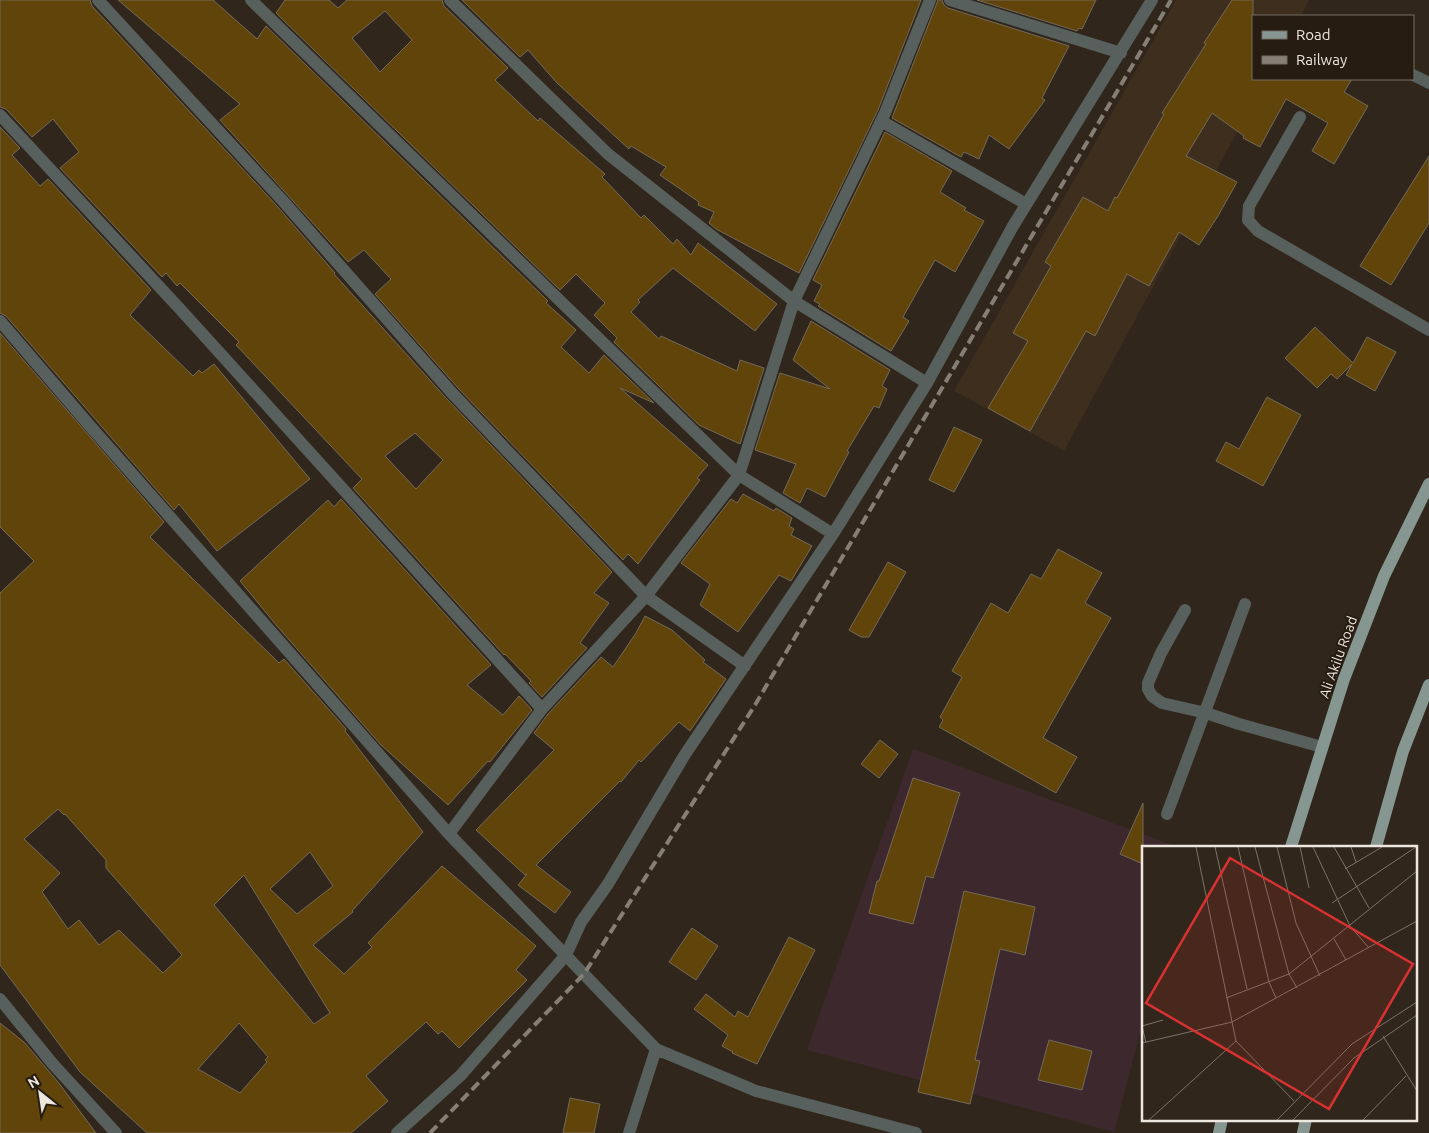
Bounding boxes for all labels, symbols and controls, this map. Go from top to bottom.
legend [1252,15,1414,80]
text: Road [1296,26,1331,43]
text: Railway [1296,51,1347,68]
street label: Ali Akilu Road [1316,614,1360,700]
inset map [1142,846,1416,1120]
north arrow [15,1068,65,1118]
text: N [25,1072,42,1091]

